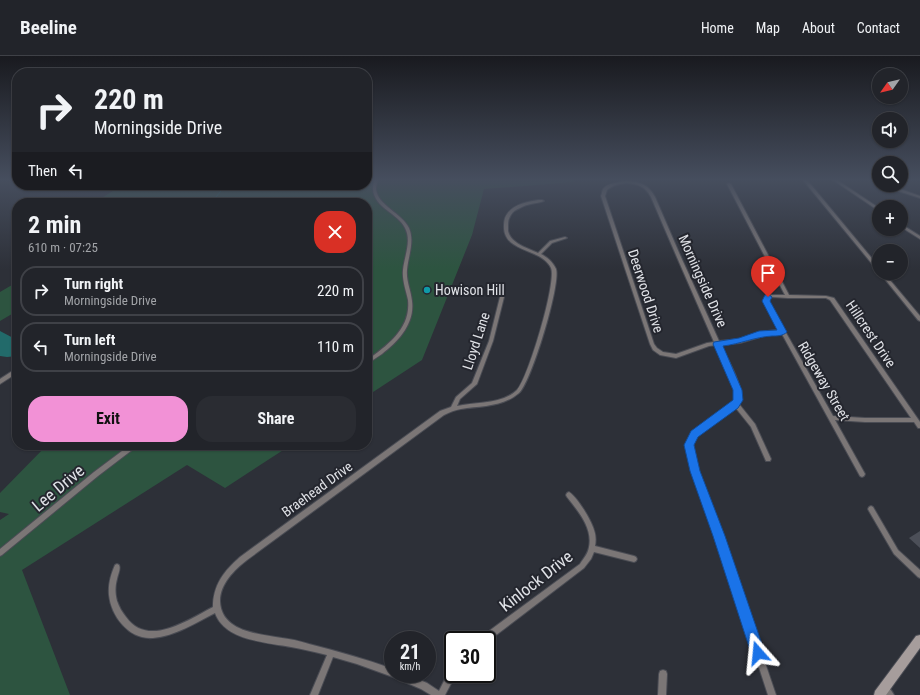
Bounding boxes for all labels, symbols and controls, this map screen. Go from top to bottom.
text: Beeline [20,16,77,39]
text: Home [701,20,734,36]
text: Map [756,20,780,36]
text: About [802,20,835,36]
text: Contact [857,20,900,36]
north arrow [872,68,908,104]
map controls [872,68,908,280]
text: 220 m [94,83,164,116]
icon: right [28,84,80,136]
button: sound [872,112,908,148]
text: Morningside Drive [94,117,222,138]
button: search [872,156,908,192]
icon: left [65,160,87,182]
text: Then [28,162,57,180]
button: + [872,200,908,236]
text: 2 min [28,211,81,239]
button: close [314,211,356,253]
street label: Morningside Drive [675,232,731,330]
text: 610 m · 07:25 [28,240,98,255]
button: − [872,244,908,280]
street label: Deerwood Drive [625,247,667,335]
pin [751,256,785,297]
icon: arrive [757,262,779,284]
text: Turn right [64,275,123,293]
icon: right [30,280,52,302]
text: 220 m [317,282,354,300]
place label: Howison Hill [435,282,505,298]
marker: Howison Hill [422,285,432,295]
text: Morningside Drive [64,293,157,308]
street label: Hillcrest Drive [843,298,899,371]
street label: Lloyd Lane [459,310,493,372]
text: Turn left [64,331,115,349]
icon: left [30,336,52,358]
text: 110 m [317,338,354,356]
street label: Ridgeway Street [795,339,853,423]
text: Morningside Drive [64,349,157,364]
button: Exit [28,396,188,442]
button: Share [196,396,356,442]
street label: Braehead Drive [279,458,356,520]
street label: Lee Drive [28,460,88,516]
street label: Kinlock Drive [495,546,577,616]
speed limit sign: 30 [444,631,496,683]
position arrow [737,632,779,674]
text: 21 [400,640,420,664]
text: km/h [400,661,420,672]

